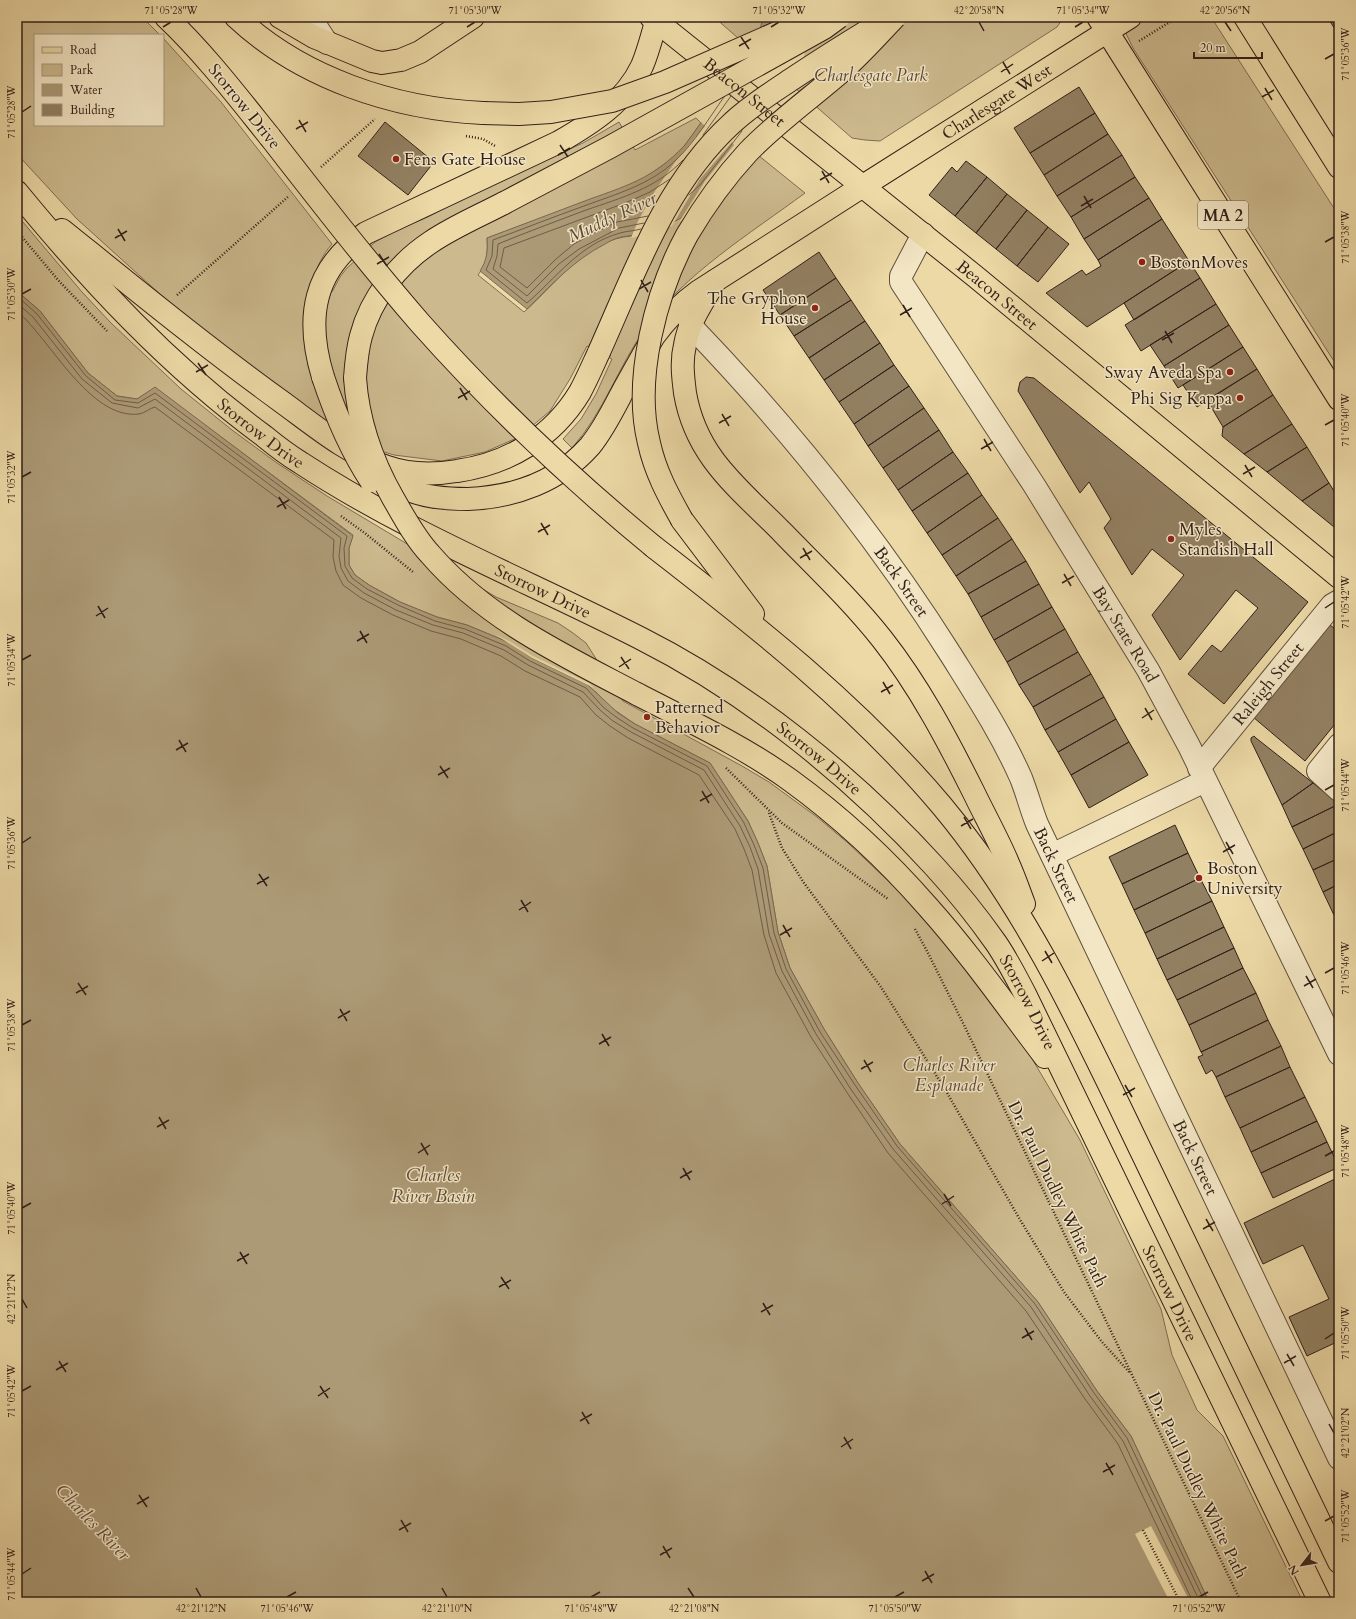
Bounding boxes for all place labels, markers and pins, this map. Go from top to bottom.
place label: Fens Gate House [404,148,526,171]
marker: Fens Gate House [391,154,401,164]
place label: BostonMoves [1150,251,1248,274]
marker: BostonMoves [1137,257,1147,267]
place label: The Gryphon House [707,287,807,330]
marker: The Gryphon House [810,303,820,313]
place label: Sway Aveda Spa [1105,361,1223,384]
marker: Sway Aveda Spa [1225,367,1235,377]
place label: Phi Sig Kappa [1130,387,1233,410]
marker: Phi Sig Kappa [1235,393,1245,403]
place label: Myles Standish Hall [1179,518,1274,561]
marker: Myles Standish Hall [1166,534,1176,544]
place label: Patterned Behavior [655,696,724,739]
marker: Patterned Behavior [642,712,652,722]
place label: Boston University [1207,857,1283,900]
marker: Boston University [1194,873,1204,883]

